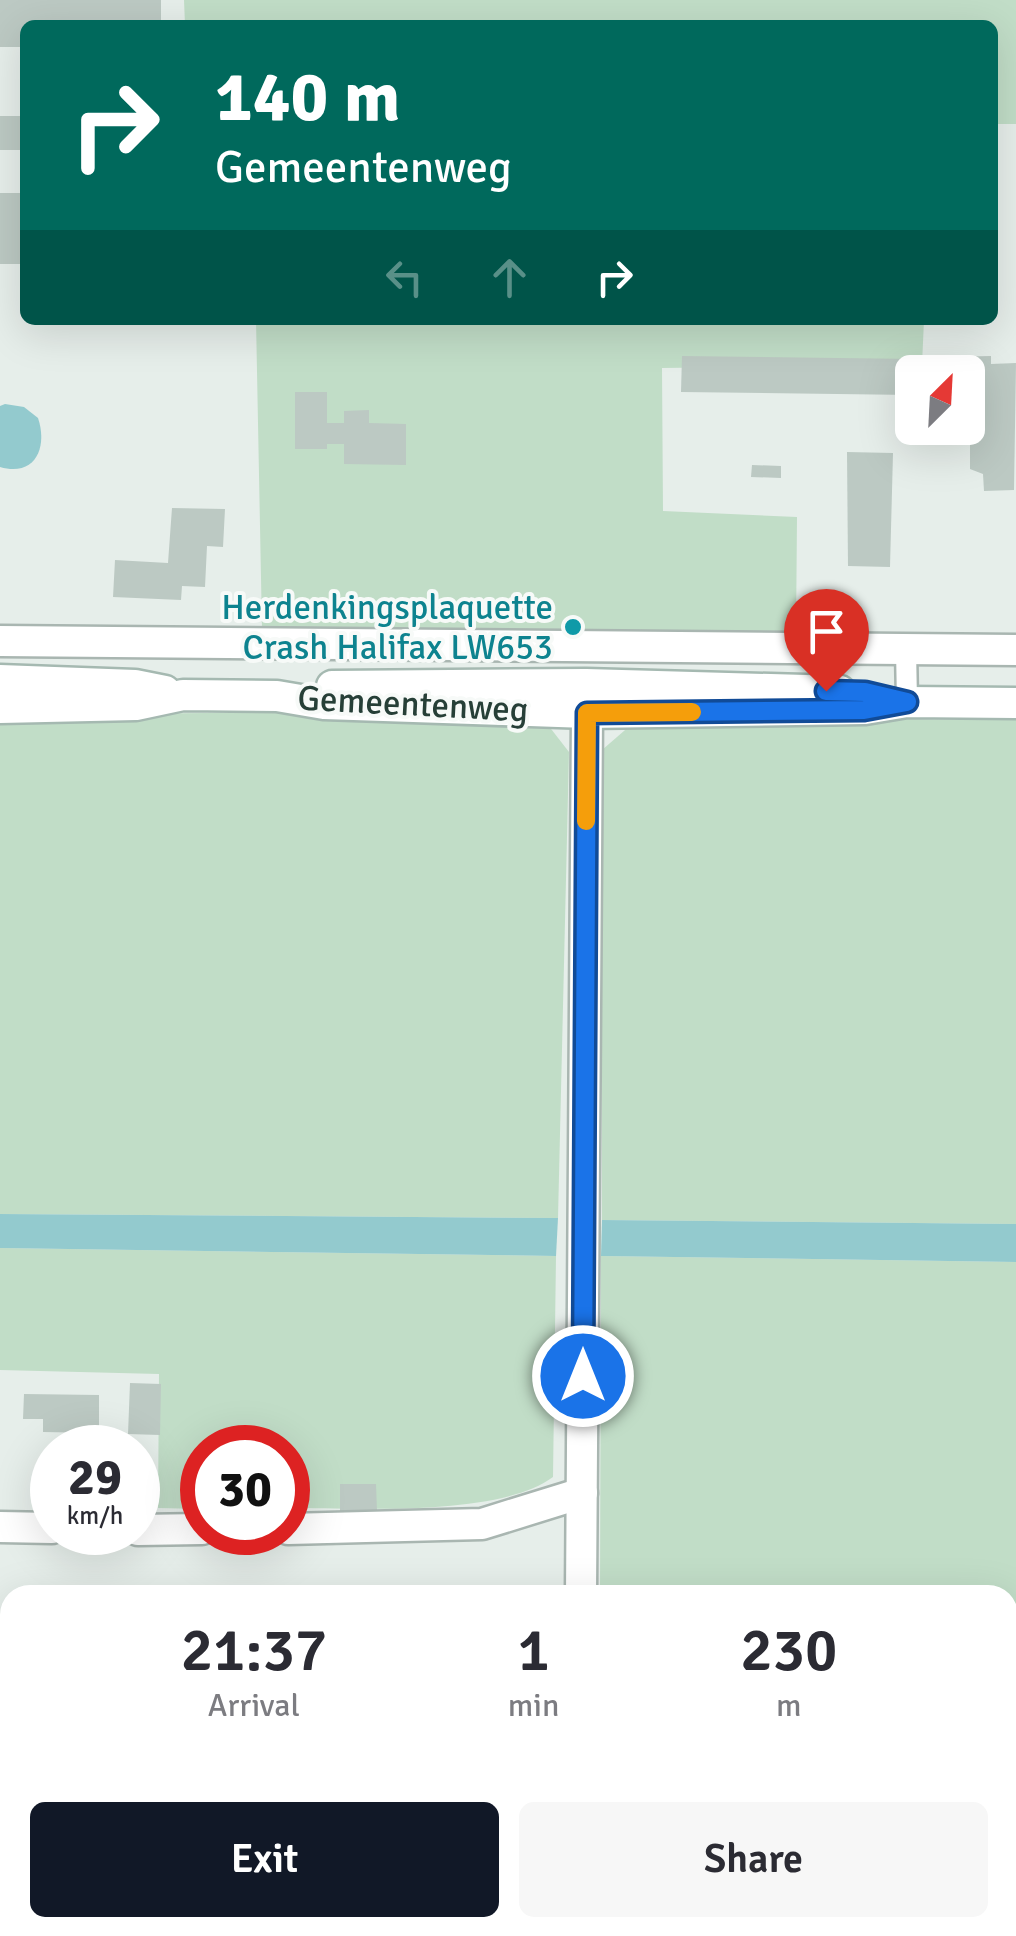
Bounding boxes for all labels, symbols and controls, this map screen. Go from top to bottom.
text: 140 m [215,54,400,140]
icon: right [50,60,180,190]
text: Gemeentenweg [215,140,512,195]
icon: left [377,250,432,305]
icon: ahead [482,250,537,305]
icon: right [587,250,642,305]
north arrow [895,355,985,445]
map controls [895,355,985,445]
place label: Herdenkingsplaquette Crash Halifax LW653 [221,586,553,669]
pin [784,589,869,692]
icon: arrive [799,604,854,659]
marker: Herdenkingsplaquette Crash Halifax LW653 [562,616,584,638]
street label: Gemeentenweg [297,676,529,732]
position arrow [531,1324,635,1428]
speed limit sign: 30 [180,1425,310,1555]
text: 29 [68,1447,122,1509]
text: km/h [67,1500,123,1531]
text: 21:37 [181,1614,327,1688]
text: 1 [517,1614,550,1688]
text: 230 [740,1614,837,1688]
text: Arrival [208,1686,300,1725]
text: min [508,1686,559,1725]
text: m [776,1686,802,1725]
button: Exit [30,1802,499,1917]
button: Share [519,1802,988,1917]

